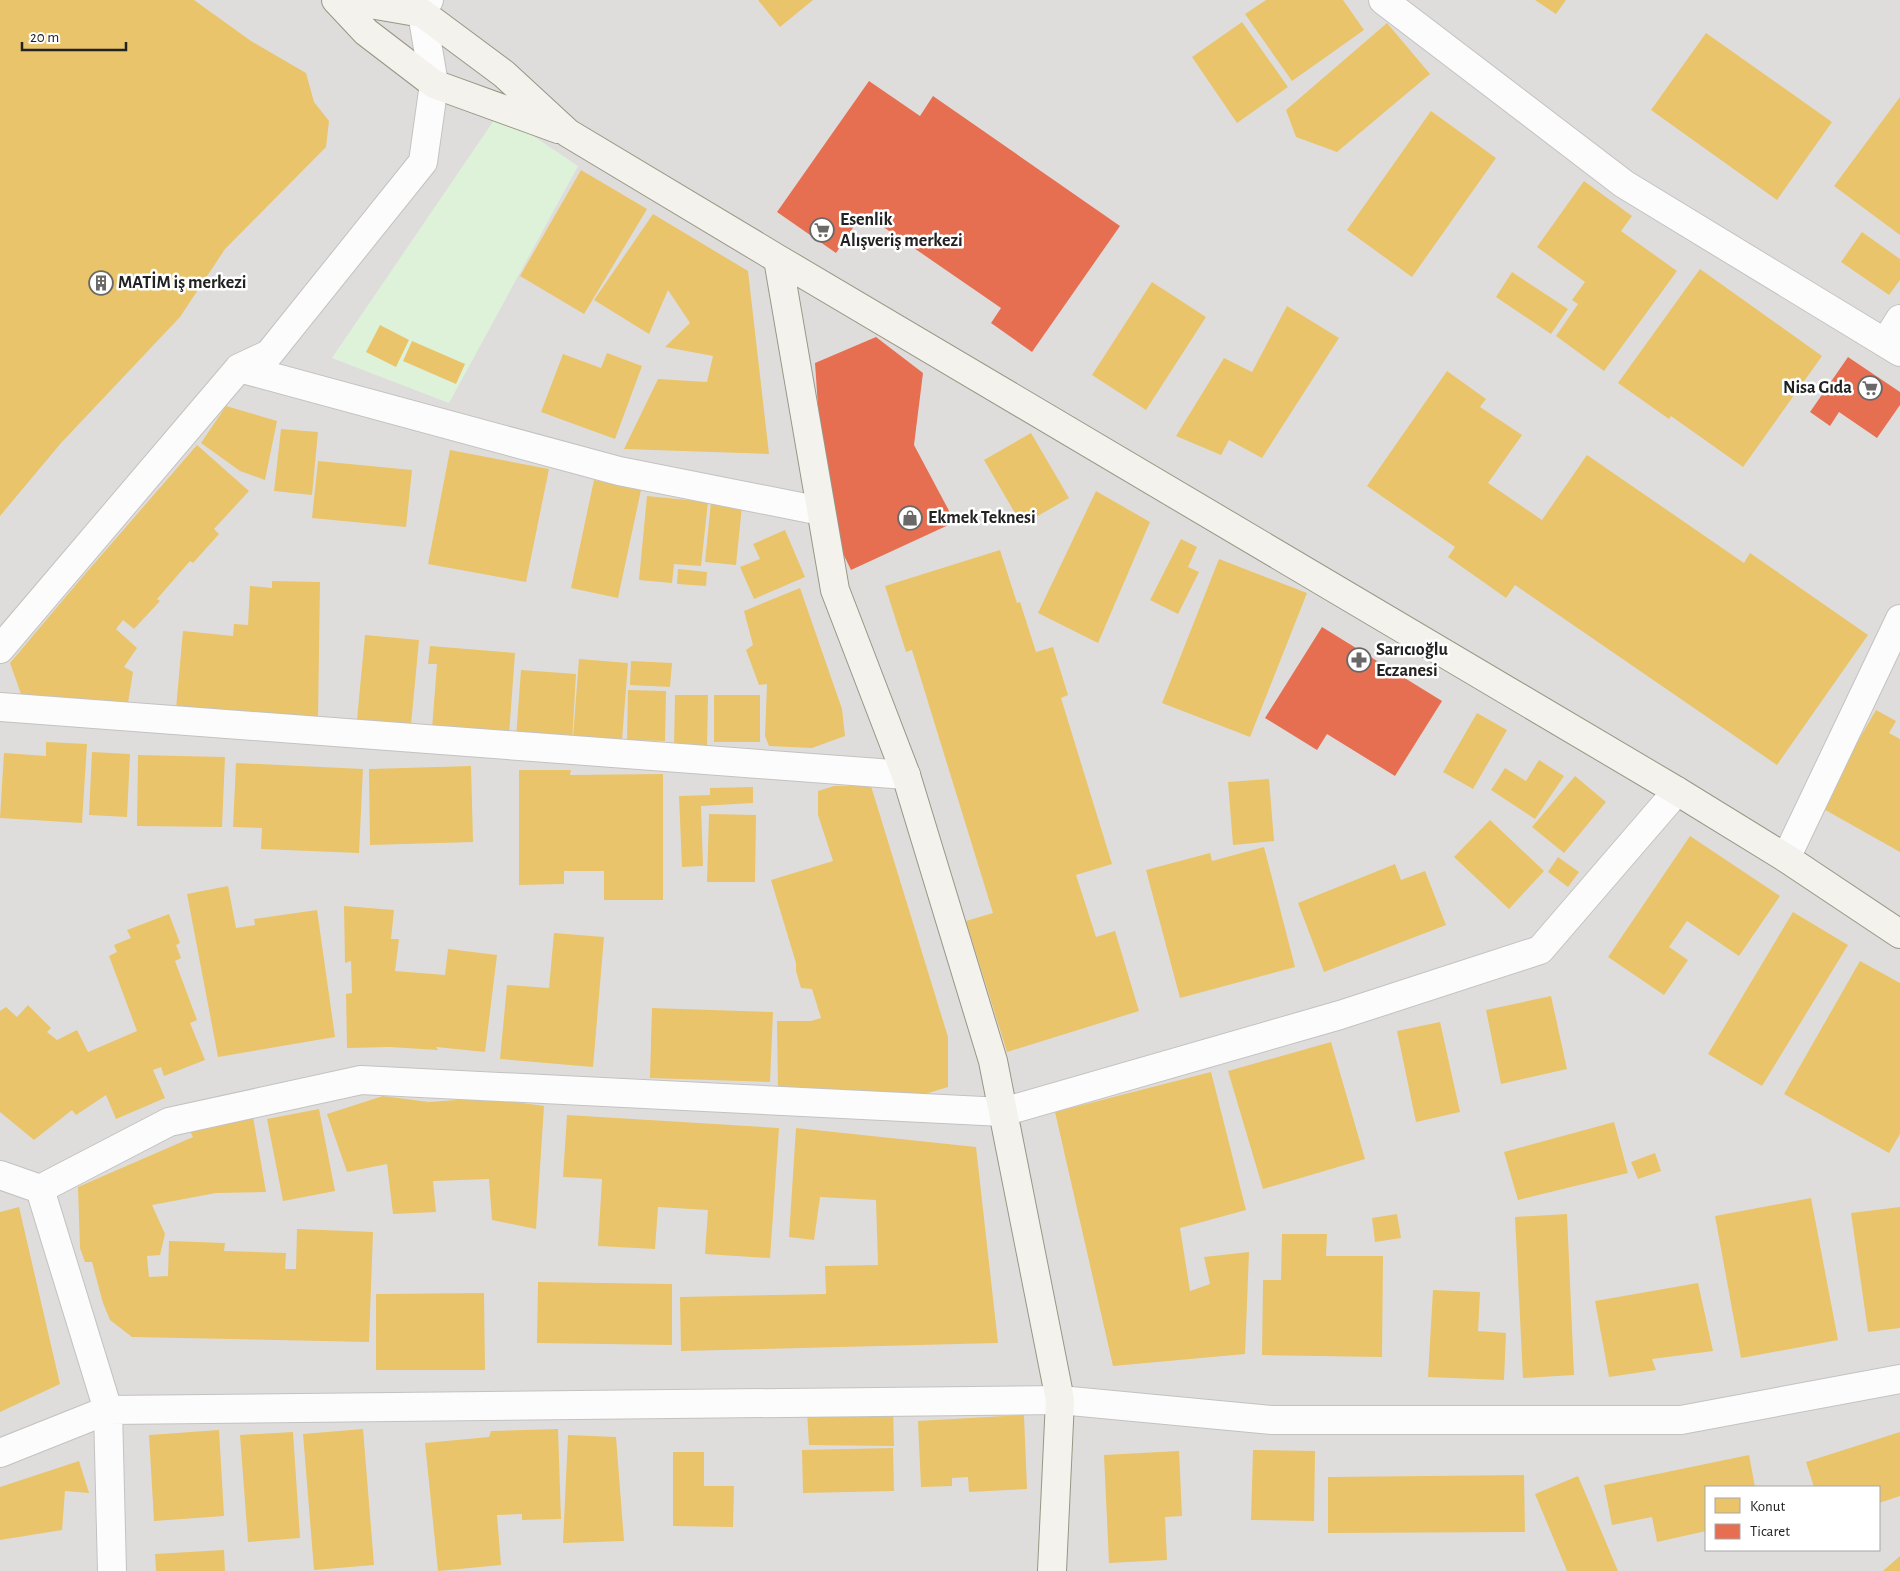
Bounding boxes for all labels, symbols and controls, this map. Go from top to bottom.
scale bar [22,20,126,52]
text: 20 m [30,30,59,45]
place label: Esenlik Alışveriş merkezi [840,211,963,250]
supermarket icon: Esenlik Alışveriş merkezi [809,217,835,243]
building icon: MATİM iş merkezi [88,270,114,296]
place label: MATİM iş merkezi [118,271,246,292]
supermarket icon: Nisa Gıda [1857,375,1883,401]
place label: Nisa Gıda [1783,379,1852,397]
shop icon: Ekmek Teknesi [897,505,923,531]
place label: Ekmek Teknesi [928,509,1036,527]
place label: Sarıcıoğlu Eczanesi [1376,641,1448,680]
pharmacy icon: Sarıcıoğlu Eczanesi [1346,647,1372,673]
legend [1705,1486,1880,1551]
text: Konut [1750,1499,1785,1514]
text: Ticaret [1750,1524,1790,1539]

